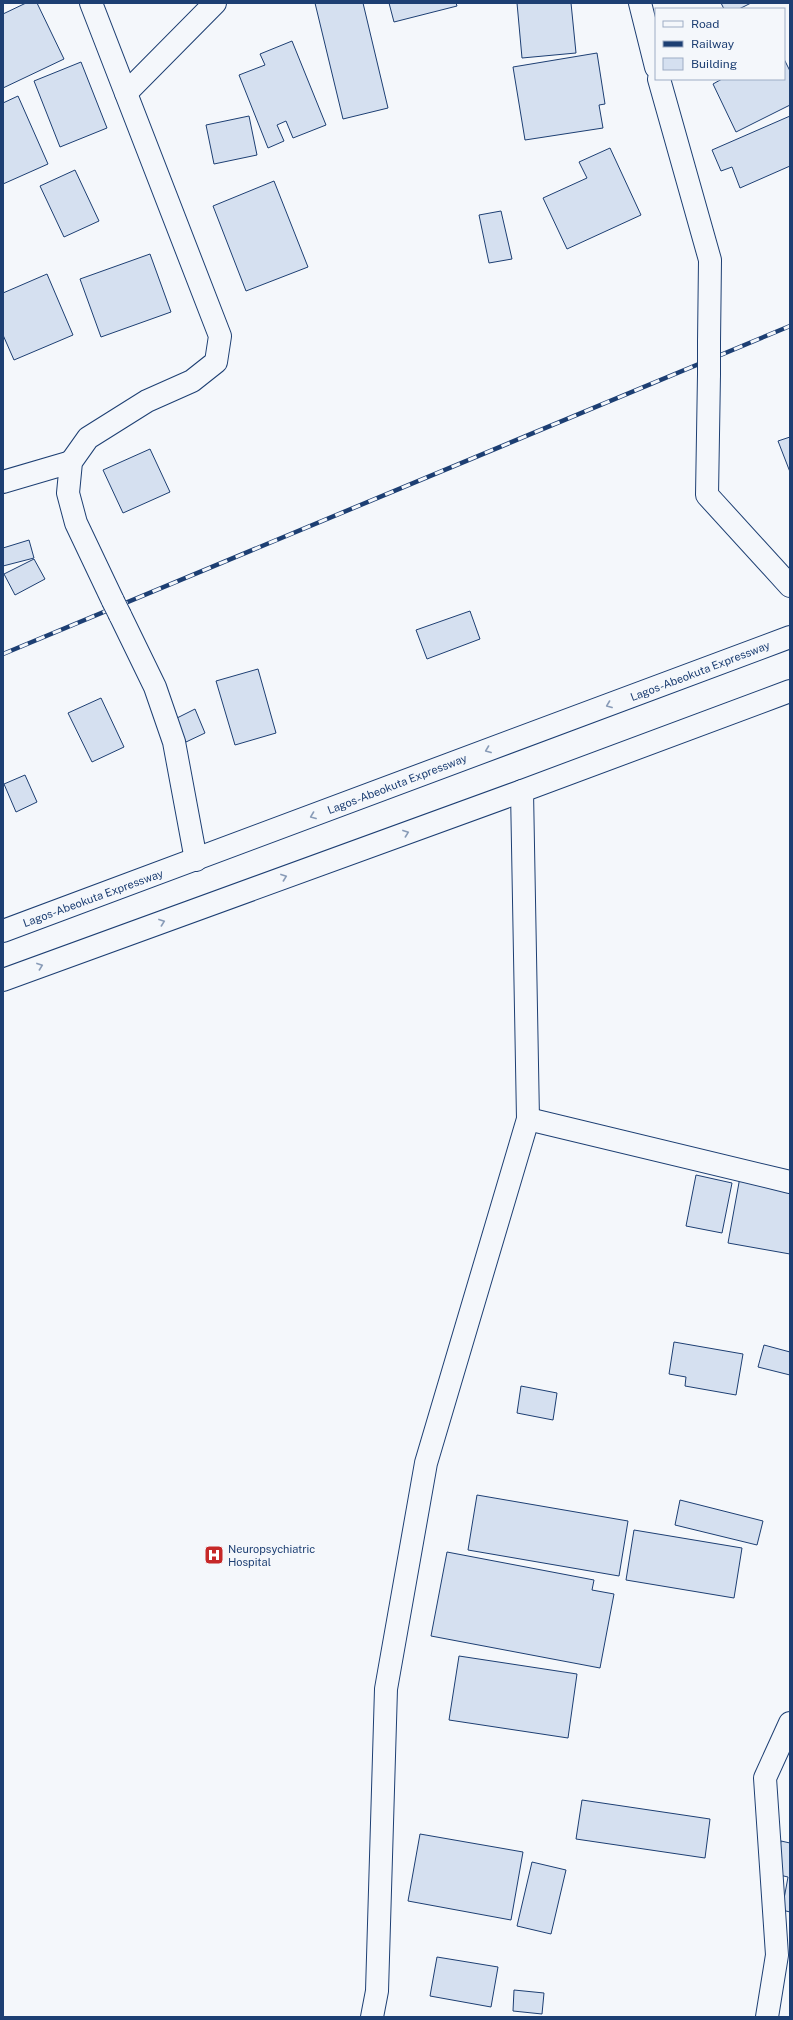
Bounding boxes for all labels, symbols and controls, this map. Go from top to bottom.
legend [655,8,785,80]
text: Road [691,17,719,31]
text: Railway [691,37,735,51]
text: Building [691,57,737,71]
street label: Lagos-Abeokuta Expressway [629,639,772,703]
one-way arrow [606,700,613,708]
one-way arrow [484,746,491,754]
street label: Lagos-Abeokuta Expressway [326,752,469,816]
one-way arrow [310,811,317,819]
one-way arrow [403,829,410,838]
street label: Lagos-Abeokuta Expressway [21,867,165,929]
one-way arrow [280,874,287,882]
one-way arrow [158,918,165,926]
one-way arrow [36,963,43,971]
place label: Neuropsychiatric Hospital [228,1543,315,1568]
hospital icon: Neuropsychiatric Hospital [203,1544,225,1566]

